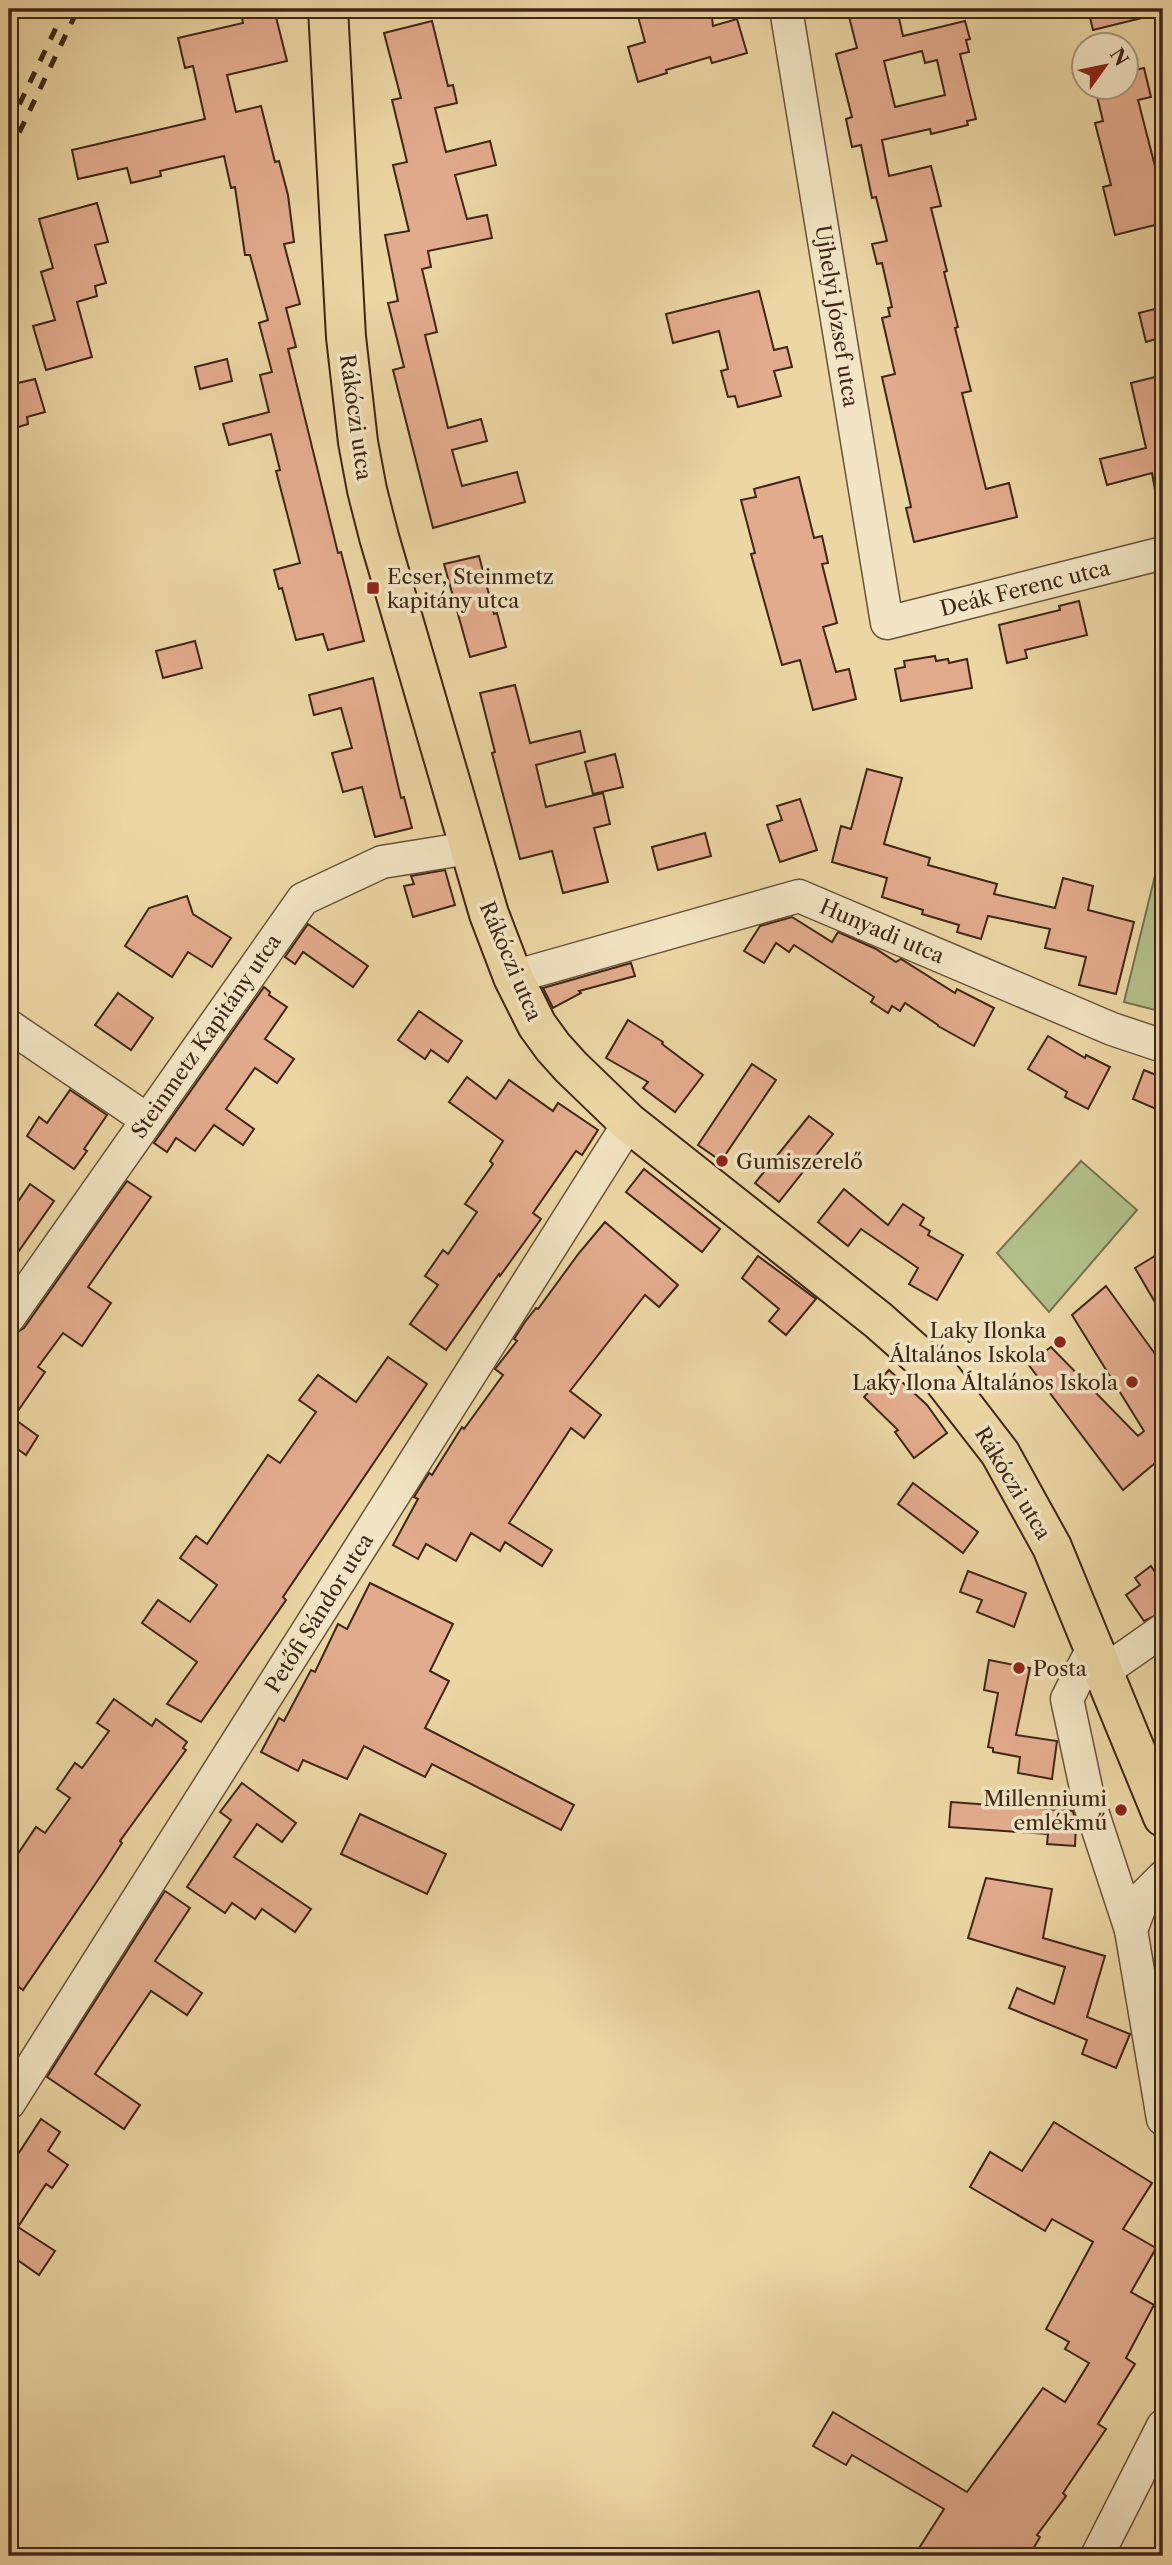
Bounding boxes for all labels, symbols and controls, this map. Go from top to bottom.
north arrow [1070,32,1140,102]
text: N [1105,44,1133,70]
street label: Ujhelyi József utca [810,223,864,410]
street label: Rákóczi utca [335,352,377,483]
street label: Deák Ferenc utca [937,555,1113,621]
place label: Ecser, Steinmetz kapitány utca [387,564,554,613]
marker: Ecser, Steinmetz kapitány utca [365,580,381,596]
street label: Hunyadi utca [816,894,949,969]
street label: Rákóczi utca [475,898,548,1025]
street label: Steinmetz Kapitány utca [126,928,287,1143]
place label: Gumiszerelő [736,1149,863,1174]
marker: Gumiszerelő [714,1153,730,1169]
place label: Laky Ilonka Általános Iskola [888,1318,1047,1367]
marker: Laky Ilonka Általános Iskola [1052,1334,1068,1350]
place label: Laky Ilona Általános Iskola [852,1370,1119,1395]
marker: Laky Ilona Általános Iskola [1124,1374,1140,1390]
street label: Rákóczi utca [970,1422,1057,1545]
street label: Petőfi Sándor utca [260,1528,379,1697]
place label: Posta [1033,1656,1088,1681]
marker: Posta [1011,1660,1027,1676]
place label: Millenniumi emlékmű [984,1786,1107,1835]
marker: Millenniumi emlékmű [1113,1802,1129,1818]

